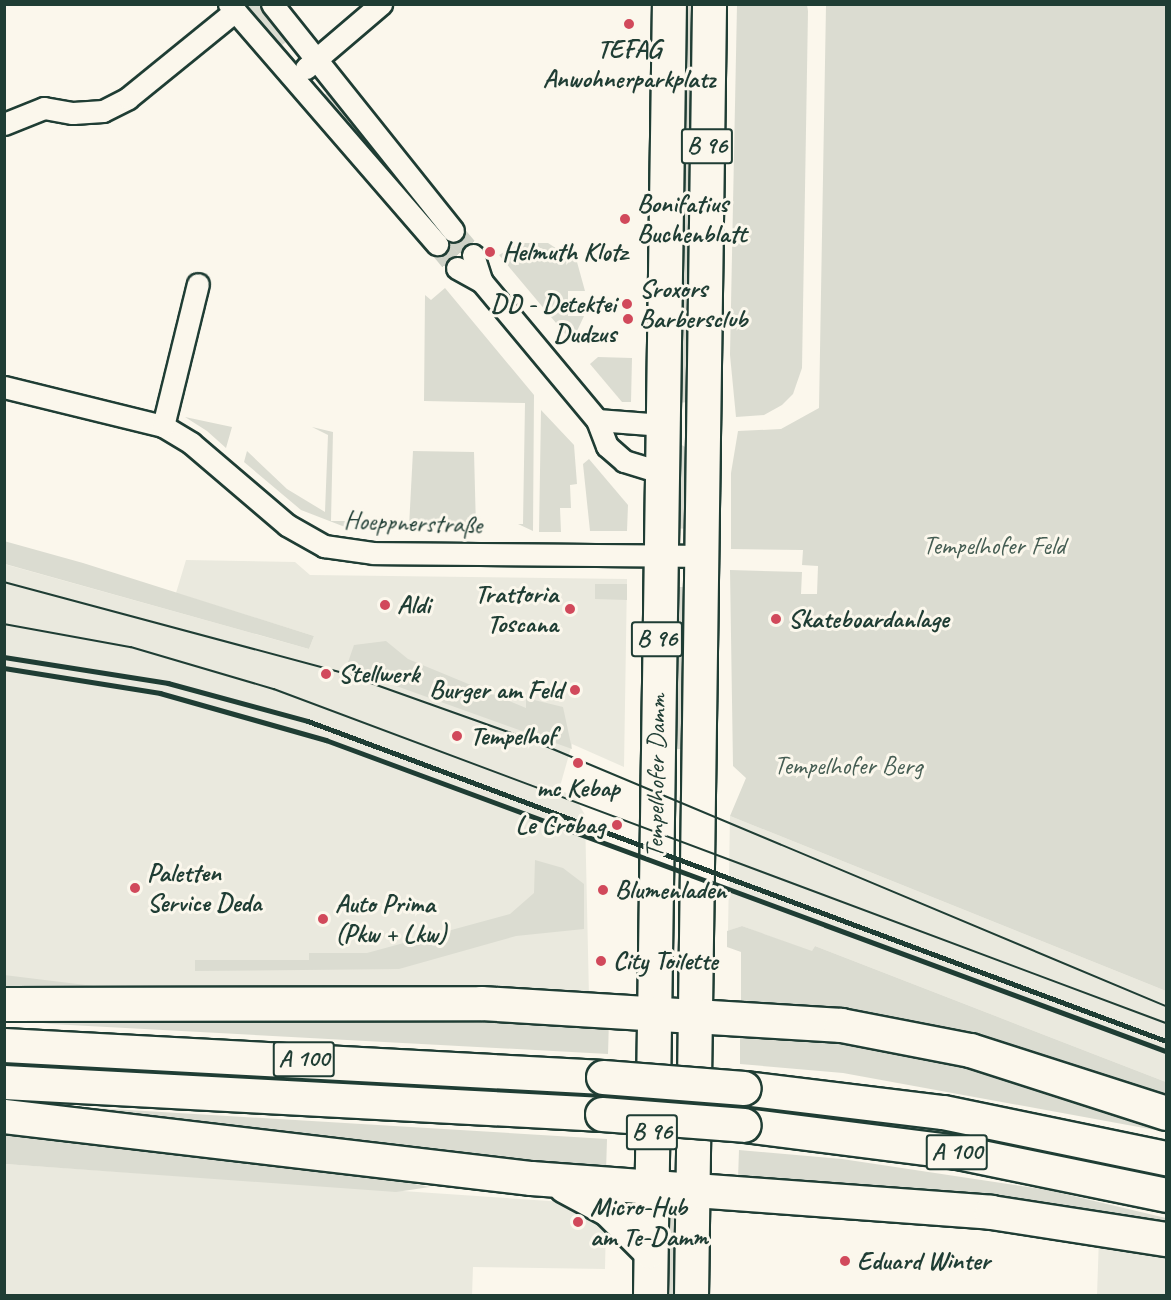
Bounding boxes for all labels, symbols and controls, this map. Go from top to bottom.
marker: TEFAG Anwohnerparkplatz [622,17,636,31]
place label: TEFAG Anwohnerparkplatz [543,33,715,94]
road number: B 96 [680,125,734,167]
place label: Bonifatius Buchenblatt [637,188,747,249]
marker: Bonifatius Buchenblatt [618,212,632,226]
place label: Helmuth Klotz [502,236,628,268]
marker: Helmuth Klotz [483,245,497,259]
place label: Sroxors Barbersclub [639,273,747,334]
place label: DD - Detektei Dudzus [491,288,616,350]
marker: Sroxors Barbersclub [620,297,634,311]
marker: DD - Detektei Dudzus [621,312,635,326]
street label: Hoeppnerstraße [343,505,483,541]
park label: Tempelhofer Feld [923,530,1065,562]
place label: Trattoria Toscana [475,578,558,640]
place label: Aldi [397,589,430,621]
marker: Aldi [378,598,392,612]
marker: Trattoria Toscana [563,602,577,616]
place label: Skateboardanlage [788,603,948,635]
marker: Skateboardanlage [769,612,783,626]
road number: B 96 [630,618,684,660]
place label: Stellwerk [338,658,419,690]
marker: Stellwerk [319,667,333,681]
place label: Burger am Feld [428,674,563,706]
marker: Burger am Feld [568,683,582,697]
street label: Tempelhofer Damm [639,693,673,859]
place label: Tempelhof [470,720,556,752]
marker: Tempelhof [448,727,466,745]
park label: Tempelhofer Berg [774,750,922,782]
marker: mc Kebap [571,756,585,770]
place label: mc Kebap [536,772,620,804]
place label: Le Crobag [516,809,605,841]
marker: Le Crobag [610,818,624,832]
place label: Paletten Service Deda [147,857,261,918]
place label: Blumenladen [615,874,726,906]
marker: Paletten Service Deda [128,881,142,895]
marker: Blumenladen [596,883,610,897]
place label: Auto Prima (Pkw + Lkw) [335,888,446,950]
marker: Auto Prima (Pkw + Lkw) [316,912,330,926]
place label: City Toilette [613,945,718,977]
marker: City Toilette [594,954,608,968]
road number: A 100 [272,1038,336,1080]
road number: B 96 [625,1111,679,1153]
road number: A 100 [926,1131,988,1173]
place label: Micro-Hub am Te-Damm [590,1191,707,1252]
marker: Micro-Hub am Te-Damm [571,1215,585,1229]
place label: Eduard Winter [857,1245,991,1277]
marker: Eduard Winter [838,1254,852,1268]

